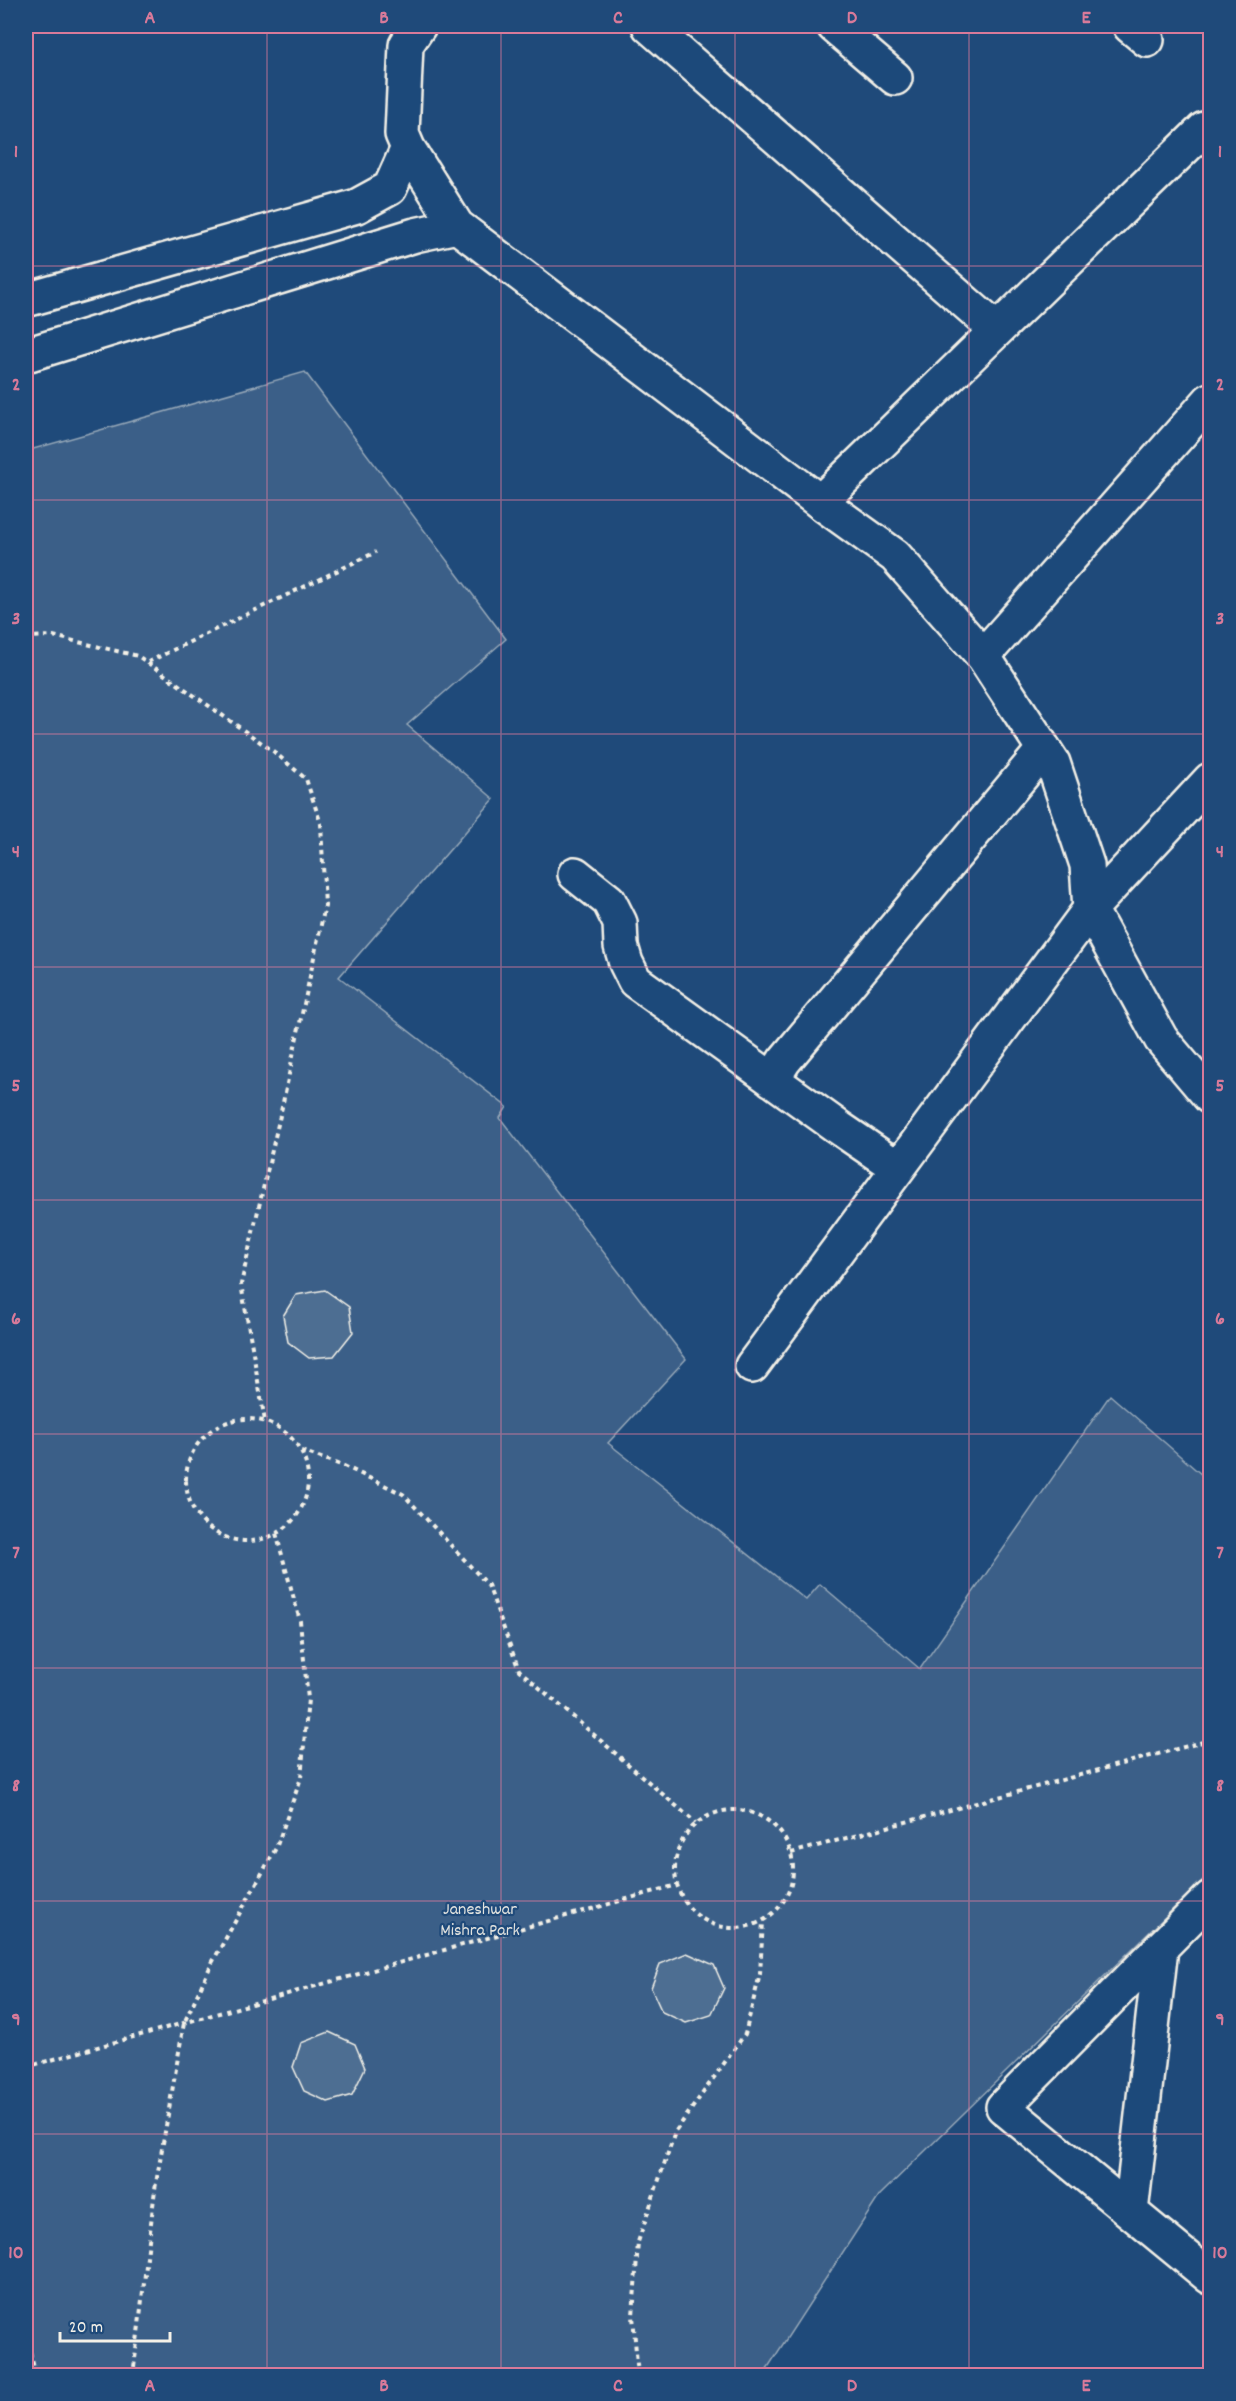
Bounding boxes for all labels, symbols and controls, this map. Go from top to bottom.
text: A [145,5,156,33]
text: B [379,5,389,33]
text: C [613,5,623,33]
text: D [847,5,858,33]
text: E [1081,5,1091,33]
text: 1 [14,139,18,167]
text: 1 [1218,139,1222,167]
text: 2 [12,372,20,400]
text: 2 [1216,372,1224,400]
text: 3 [12,606,20,634]
text: 3 [1216,606,1224,634]
text: 4 [12,839,20,867]
text: 4 [1216,839,1224,867]
text: 5 [11,1073,21,1101]
text: 5 [1215,1073,1225,1101]
text: 6 [11,1306,21,1334]
text: 6 [1215,1306,1225,1334]
text: 7 [12,1540,20,1568]
text: 7 [1216,1540,1224,1568]
text: 8 [12,1773,20,1801]
text: 8 [1216,1773,1224,1801]
park label: Janeshwar Mishra Park [440,1898,520,1944]
text: 9 [11,2007,21,2035]
text: 9 [1215,2007,1225,2035]
text: 10 [8,2240,24,2268]
text: 10 [1212,2240,1228,2268]
scale bar [60,2305,170,2343]
text: 20 m [69,2316,103,2341]
text: A [145,2373,156,2401]
text: B [379,2373,389,2401]
text: C [613,2373,623,2401]
text: D [847,2373,858,2401]
text: E [1081,2373,1091,2401]

